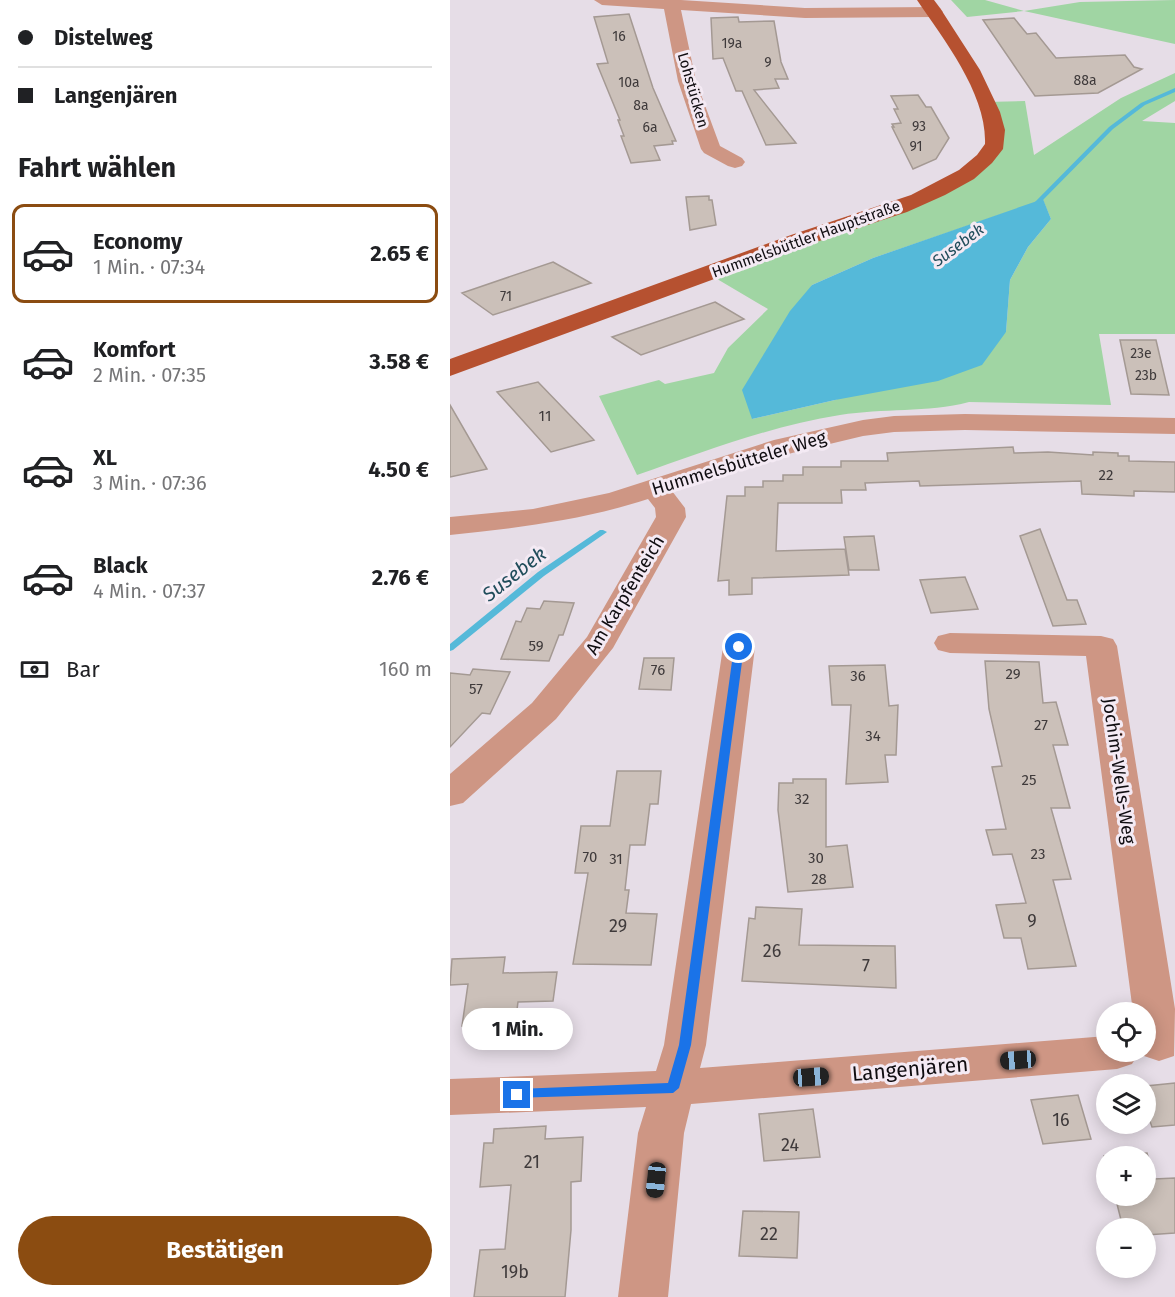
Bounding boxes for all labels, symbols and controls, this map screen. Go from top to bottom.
text: Distelweg [54,24,153,51]
house number: 16 [612,28,626,45]
house number: 19a [722,35,742,52]
street label: Lohstücken [674,50,712,130]
house number: 9 [764,54,772,71]
house number: 88a [1073,72,1097,89]
house number: 10a [618,74,640,91]
text: Langenjären [54,82,178,109]
house number: 8a [633,97,649,114]
house number: 93 [912,118,926,135]
house number: 6a [642,119,658,136]
house number: 91 [909,138,923,155]
text: Fahrt wählen [18,152,176,184]
street label: Hummelsbüttler Hauptstraße [709,196,903,282]
water label: Susebek [928,219,988,271]
icon: car [21,227,75,281]
text: Economy [93,228,182,255]
text: 2.65 € [370,240,429,267]
text: 1 Min. · 07:34 [93,255,205,279]
house number: 71 [500,288,512,305]
icon: car [21,335,75,389]
text: Komfort [93,336,176,363]
house number: 23e [1130,345,1152,362]
text: 3.58 € [369,348,429,375]
text: 2 Min. · 07:35 [93,363,206,387]
house number: 23b [1135,367,1157,384]
house number: 11 [539,407,551,425]
street label: Hummelsbütteler Weg [649,426,830,500]
icon: car [21,443,75,497]
text: XL [93,444,117,471]
text: 4.50 € [368,456,429,483]
house number: 22 [1099,466,1113,484]
text: 3 Min. · 07:36 [93,471,207,495]
street label: Am Karpfenteich [581,532,669,658]
water label: Susebek [476,541,551,607]
icon: car [21,551,75,605]
text: Black [93,552,148,579]
text: 2.76 € [372,564,429,591]
text: 4 Min. · 07:37 [93,579,205,603]
route start [725,633,752,660]
house number: 59 [528,637,544,655]
icon: cash [18,653,51,686]
text: Bar [66,656,100,683]
text: 160 m [379,657,432,681]
house number: 76 [651,661,665,679]
house number: 29 [1005,665,1021,683]
house number: 36 [850,667,866,685]
house number: 57 [469,680,483,698]
street label: Jochim-Wells-Weg [1098,697,1140,846]
house number: 27 [1034,716,1048,734]
house number: 34 [865,727,881,745]
house number: 25 [1022,771,1036,789]
house number: 32 [795,790,809,808]
house number: 23 [1031,845,1045,863]
house number: 70 [583,848,597,866]
house number: 30 [808,849,824,867]
house number: 31 [609,850,623,868]
house number: 28 [811,870,827,888]
house number: 9 [1027,910,1037,932]
house number: 29 [609,915,627,937]
house number: 26 [763,940,781,962]
house number: 7 [862,955,870,977]
map controls [1096,1002,1156,1278]
button: locate [1096,1002,1156,1062]
callout: 1 Min. [461,1008,572,1050]
text: 1 Min. [492,1017,543,1041]
car [999,1050,1037,1070]
street label: Langenjären [851,1051,969,1087]
car [792,1067,830,1087]
button: layers [1096,1074,1156,1134]
route end [503,1081,530,1108]
house number: 16 [1052,1109,1070,1131]
house number: 24 [781,1134,799,1156]
button: + [1096,1146,1156,1206]
house number: 21 [524,1151,540,1173]
car [645,1161,667,1199]
button: Bestätigen [18,1216,432,1285]
button: − [1096,1218,1156,1278]
house number: 22 [760,1223,778,1245]
house number: 19b [501,1261,529,1283]

